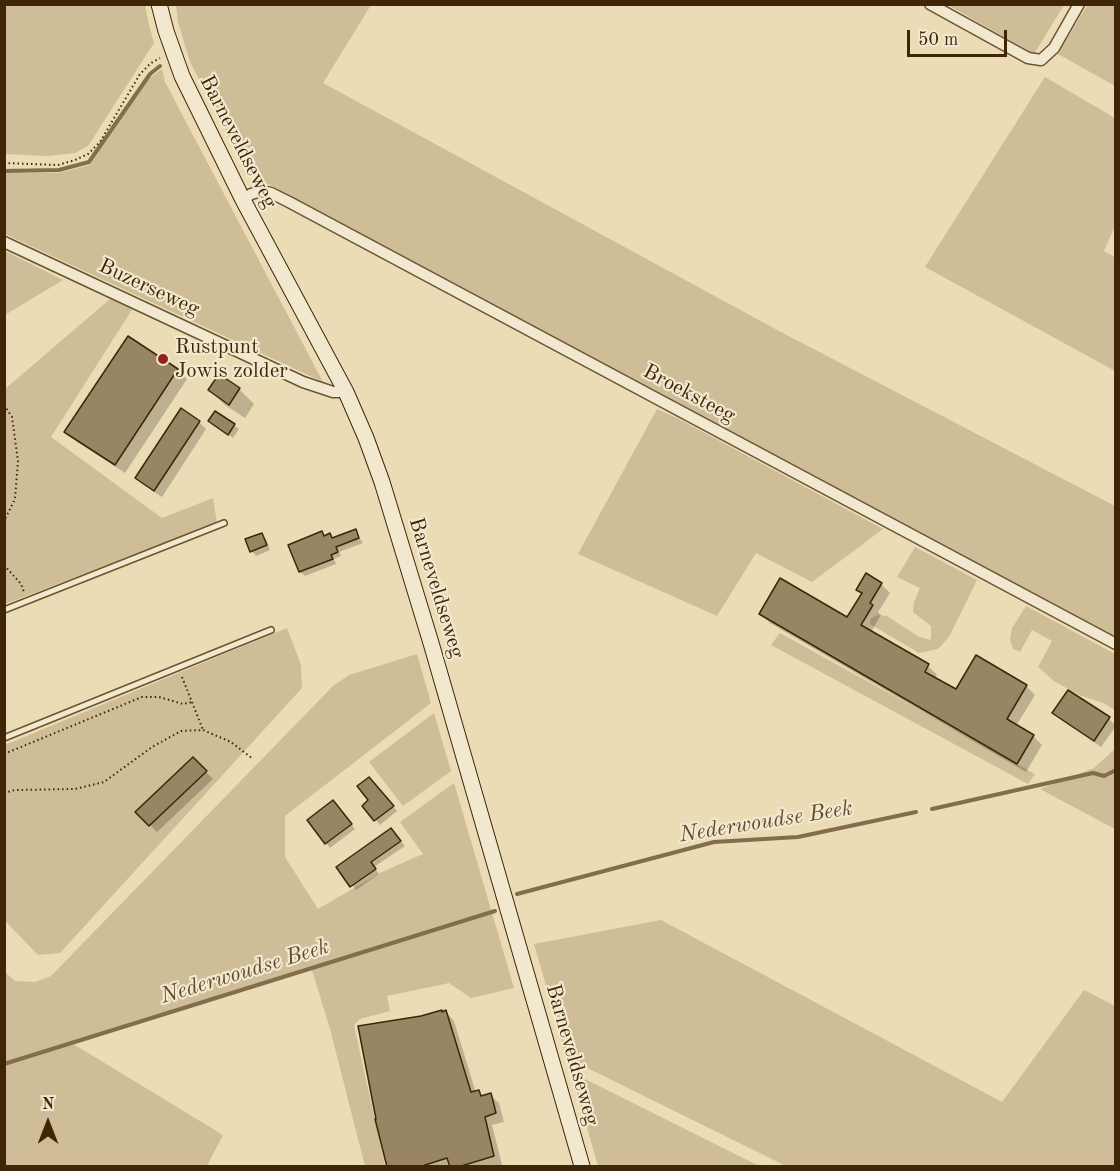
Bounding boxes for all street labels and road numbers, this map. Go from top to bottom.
street label: Barneveldseweg [194,71,282,213]
street label: Buzerseweg [95,254,203,322]
street label: Broeksteeg [638,359,740,429]
street label: Barneveldseweg [403,515,469,661]
street label: Barneveldseweg [540,981,604,1129]

